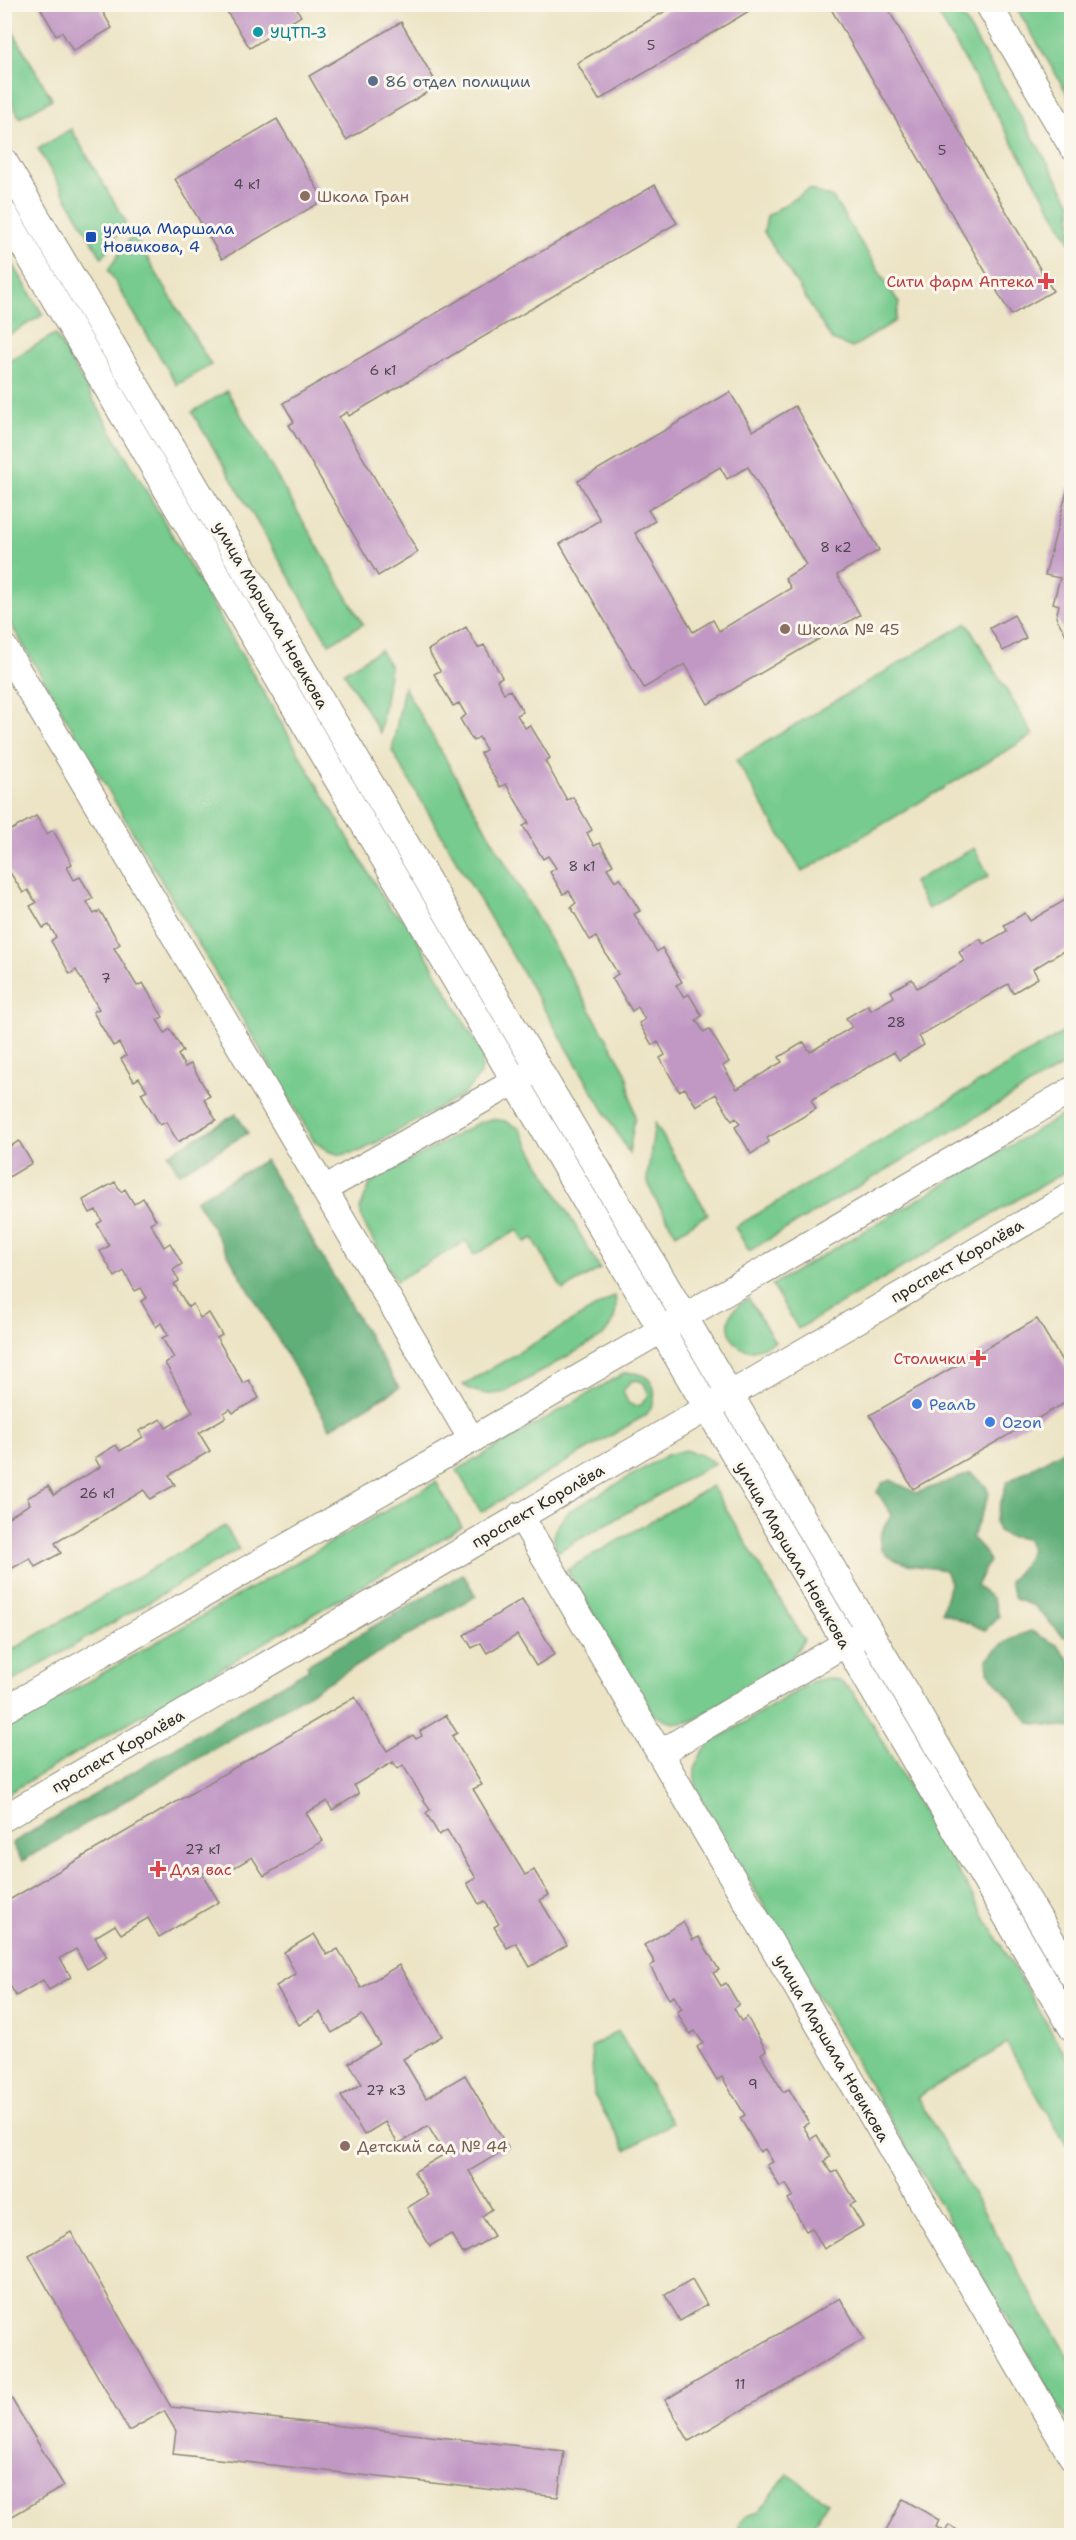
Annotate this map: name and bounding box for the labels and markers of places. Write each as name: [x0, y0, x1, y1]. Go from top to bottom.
place label: УЦТП-3: [270, 22, 327, 43]
marker: УЦТП-3: [251, 25, 265, 39]
place label: 86 отдел полиции: [385, 71, 531, 92]
marker: 86 отдел полиции: [366, 74, 380, 88]
place label: Школа Гран: [317, 186, 409, 207]
marker: Школа Гран: [298, 189, 312, 203]
place label: улица Маршала Новикова, 4: [103, 218, 234, 257]
marker: улица Маршала Новикова, 4: [84, 230, 98, 244]
place label: Сити фарм Аптека: [886, 271, 1034, 292]
marker: Сити фарм Аптека: [1039, 274, 1053, 288]
place label: Школа № 45: [797, 619, 900, 640]
marker: Школа № 45: [778, 622, 792, 636]
place label: Столички: [894, 1348, 966, 1369]
marker: Столички: [971, 1351, 985, 1365]
place label: РеалЪ: [929, 1394, 976, 1415]
marker: РеалЪ: [910, 1397, 924, 1411]
place label: Ozon: [1002, 1412, 1042, 1433]
marker: Ozon: [983, 1415, 997, 1429]
place label: Для вас: [170, 1859, 232, 1880]
marker: Для вас: [151, 1862, 165, 1876]
place label: Детский сад № 44: [357, 2136, 508, 2157]
marker: Детский сад № 44: [338, 2139, 352, 2153]

